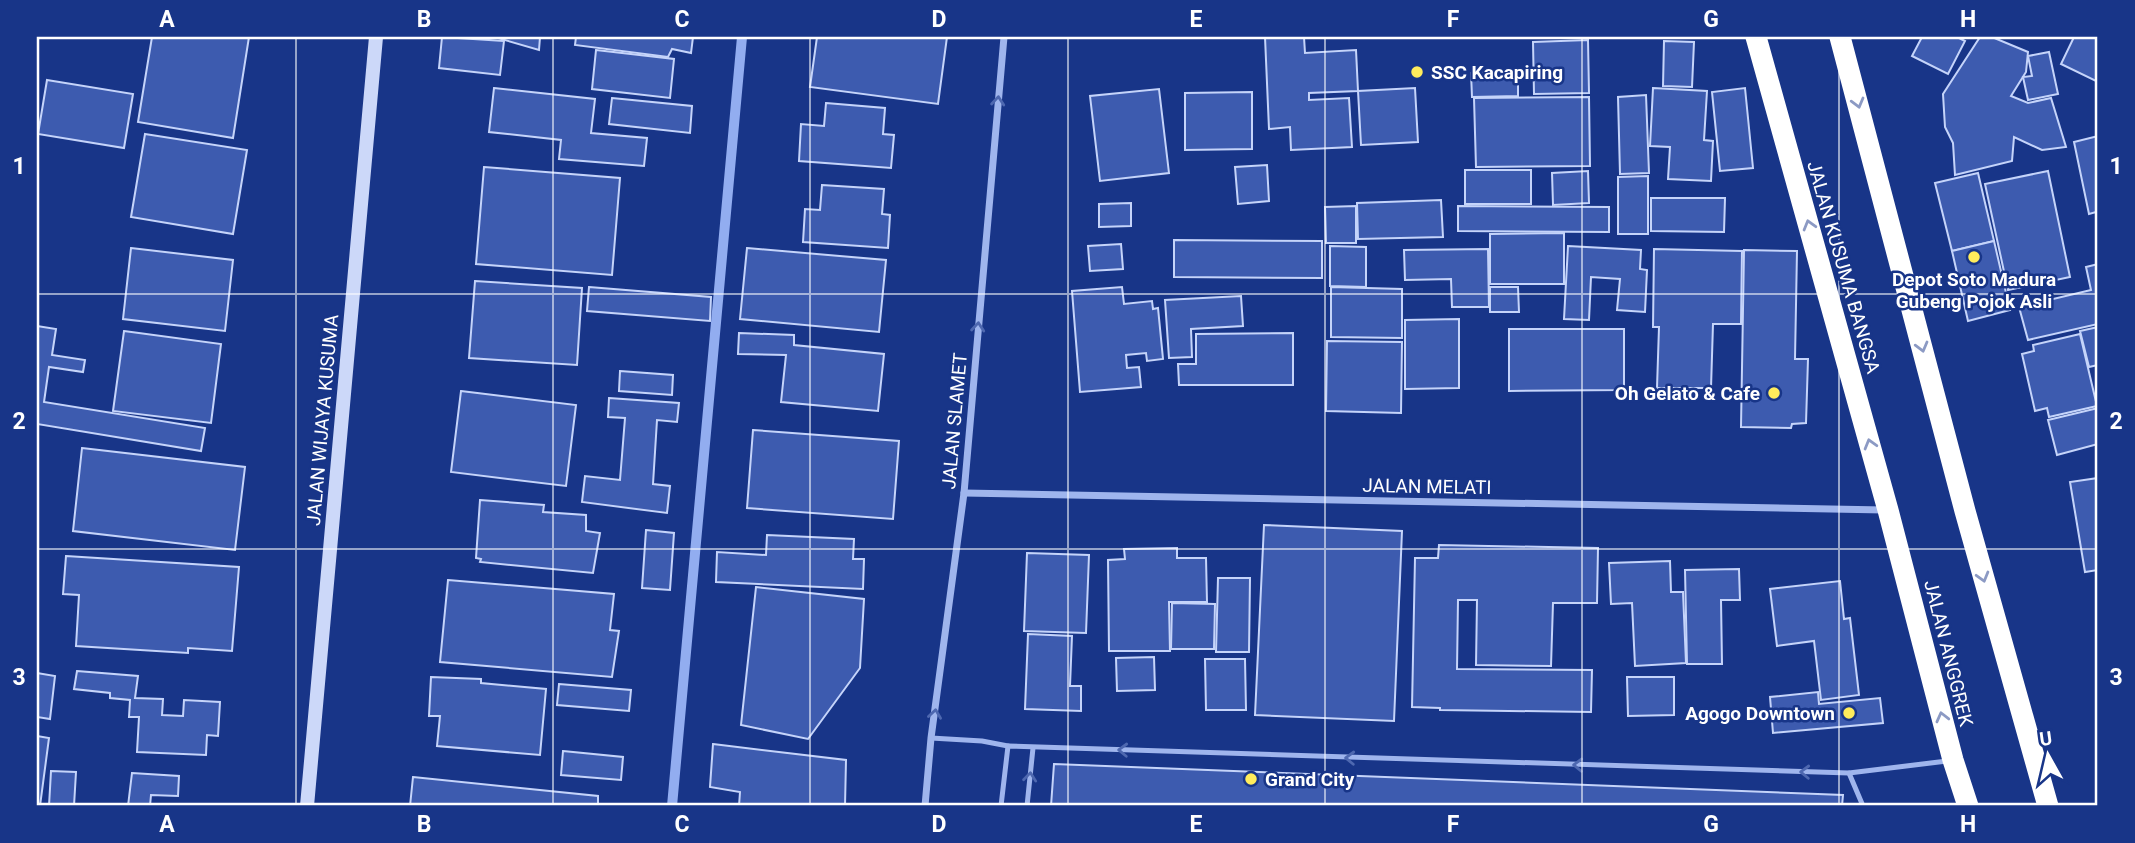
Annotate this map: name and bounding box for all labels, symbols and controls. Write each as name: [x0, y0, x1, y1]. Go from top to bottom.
text: A: [159, 6, 175, 33]
text: B: [417, 6, 431, 33]
text: C: [674, 6, 690, 33]
text: D: [932, 6, 946, 33]
text: E: [1190, 6, 1203, 33]
text: F: [1447, 6, 1460, 33]
text: G: [1703, 6, 1719, 33]
text: H: [1960, 6, 1976, 33]
place label: SSC Kacapiring: [1431, 61, 1563, 84]
marker: SSC Kacapiring: [1409, 64, 1425, 80]
one-way arrow: [991, 95, 1006, 107]
one-way arrow: [1850, 97, 1864, 109]
text: 1: [12, 153, 26, 180]
text: 1: [2109, 153, 2123, 180]
street label: JALAN KUSUMA BANGSA: [1802, 158, 1885, 377]
one-way arrow: [1803, 219, 1817, 231]
marker: Depot Soto Madura Gubeng Pojok Asli: [1966, 249, 1982, 265]
place label: Depot Soto Madura Gubeng Pojok Asli: [1892, 268, 2056, 313]
street label: JALAN WIJAYA KUSUMA: [302, 313, 343, 527]
one-way arrow: [970, 322, 985, 333]
one-way arrow: [1914, 340, 1928, 352]
street label: JALAN SLAMET: [937, 352, 972, 490]
place label: Oh Gelato & Cafe: [1615, 382, 1760, 405]
marker: Oh Gelato & Cafe: [1766, 385, 1782, 401]
text: 2: [12, 408, 26, 435]
text: 2: [2109, 408, 2123, 435]
one-way arrow: [1864, 438, 1878, 450]
street label: JALAN MELATI: [1362, 474, 1492, 499]
one-way arrow: [1975, 571, 1990, 583]
street label: JALAN ANGGREK: [1919, 578, 1978, 729]
text: 3: [12, 664, 26, 691]
text: 3: [2109, 664, 2123, 691]
place label: Agogo Downtown: [1685, 702, 1835, 725]
marker: Agogo Downtown: [1841, 705, 1857, 721]
one-way arrow: [927, 708, 942, 720]
one-way arrow: [1936, 711, 1950, 723]
north arrow: [2012, 720, 2082, 790]
text: U: [2038, 726, 2054, 751]
one-way arrow: [1117, 743, 1128, 758]
one-way arrow: [1345, 750, 1356, 765]
one-way arrow: [1572, 757, 1583, 772]
one-way arrow: [1799, 764, 1810, 780]
place label: Grand City: [1265, 768, 1355, 791]
one-way arrow: [1022, 771, 1037, 782]
marker: Grand City: [1243, 771, 1259, 787]
text: A: [159, 811, 175, 838]
text: B: [417, 811, 431, 838]
text: C: [674, 811, 690, 838]
text: D: [932, 811, 946, 838]
text: E: [1190, 811, 1203, 838]
text: F: [1447, 811, 1460, 838]
text: G: [1703, 811, 1719, 838]
text: H: [1960, 811, 1976, 838]

